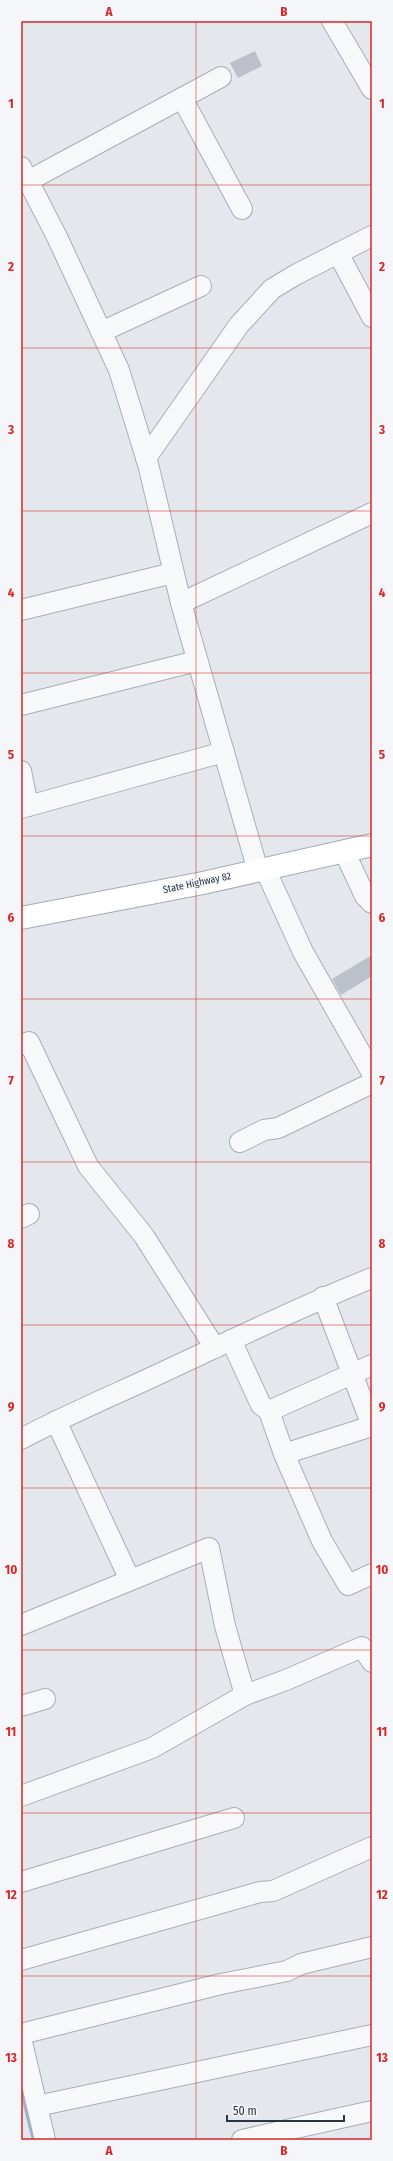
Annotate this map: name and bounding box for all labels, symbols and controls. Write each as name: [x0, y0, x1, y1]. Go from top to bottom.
text: A: [104, 4, 113, 19]
text: B: [280, 4, 288, 19]
text: 1: [8, 96, 14, 111]
text: 1: [379, 96, 385, 111]
text: 2: [7, 259, 14, 274]
text: 2: [378, 259, 385, 274]
text: 3: [7, 422, 14, 437]
text: 3: [378, 422, 385, 437]
text: 4: [8, 585, 15, 600]
text: 4: [379, 585, 386, 600]
text: 5: [8, 747, 14, 762]
text: 5: [379, 747, 385, 762]
street label: State Highway 82: [162, 870, 233, 896]
text: 6: [8, 910, 15, 925]
text: 6: [379, 910, 386, 925]
text: 7: [8, 1073, 14, 1088]
text: 7: [379, 1073, 385, 1088]
text: 8: [8, 1236, 15, 1251]
text: 8: [379, 1236, 386, 1251]
text: 9: [8, 1399, 15, 1414]
text: 9: [379, 1399, 386, 1414]
text: 10: [5, 1562, 17, 1577]
text: 10: [376, 1562, 388, 1577]
text: 11: [6, 1724, 16, 1739]
text: 11: [377, 1724, 387, 1739]
text: 12: [5, 1887, 17, 1902]
text: 12: [376, 1887, 388, 1902]
text: 13: [5, 2050, 17, 2065]
text: 13: [376, 2050, 388, 2065]
scale bar: [227, 2097, 344, 2123]
text: 50 m: [233, 2104, 257, 2118]
text: A: [104, 2143, 113, 2158]
text: B: [280, 2143, 288, 2158]

